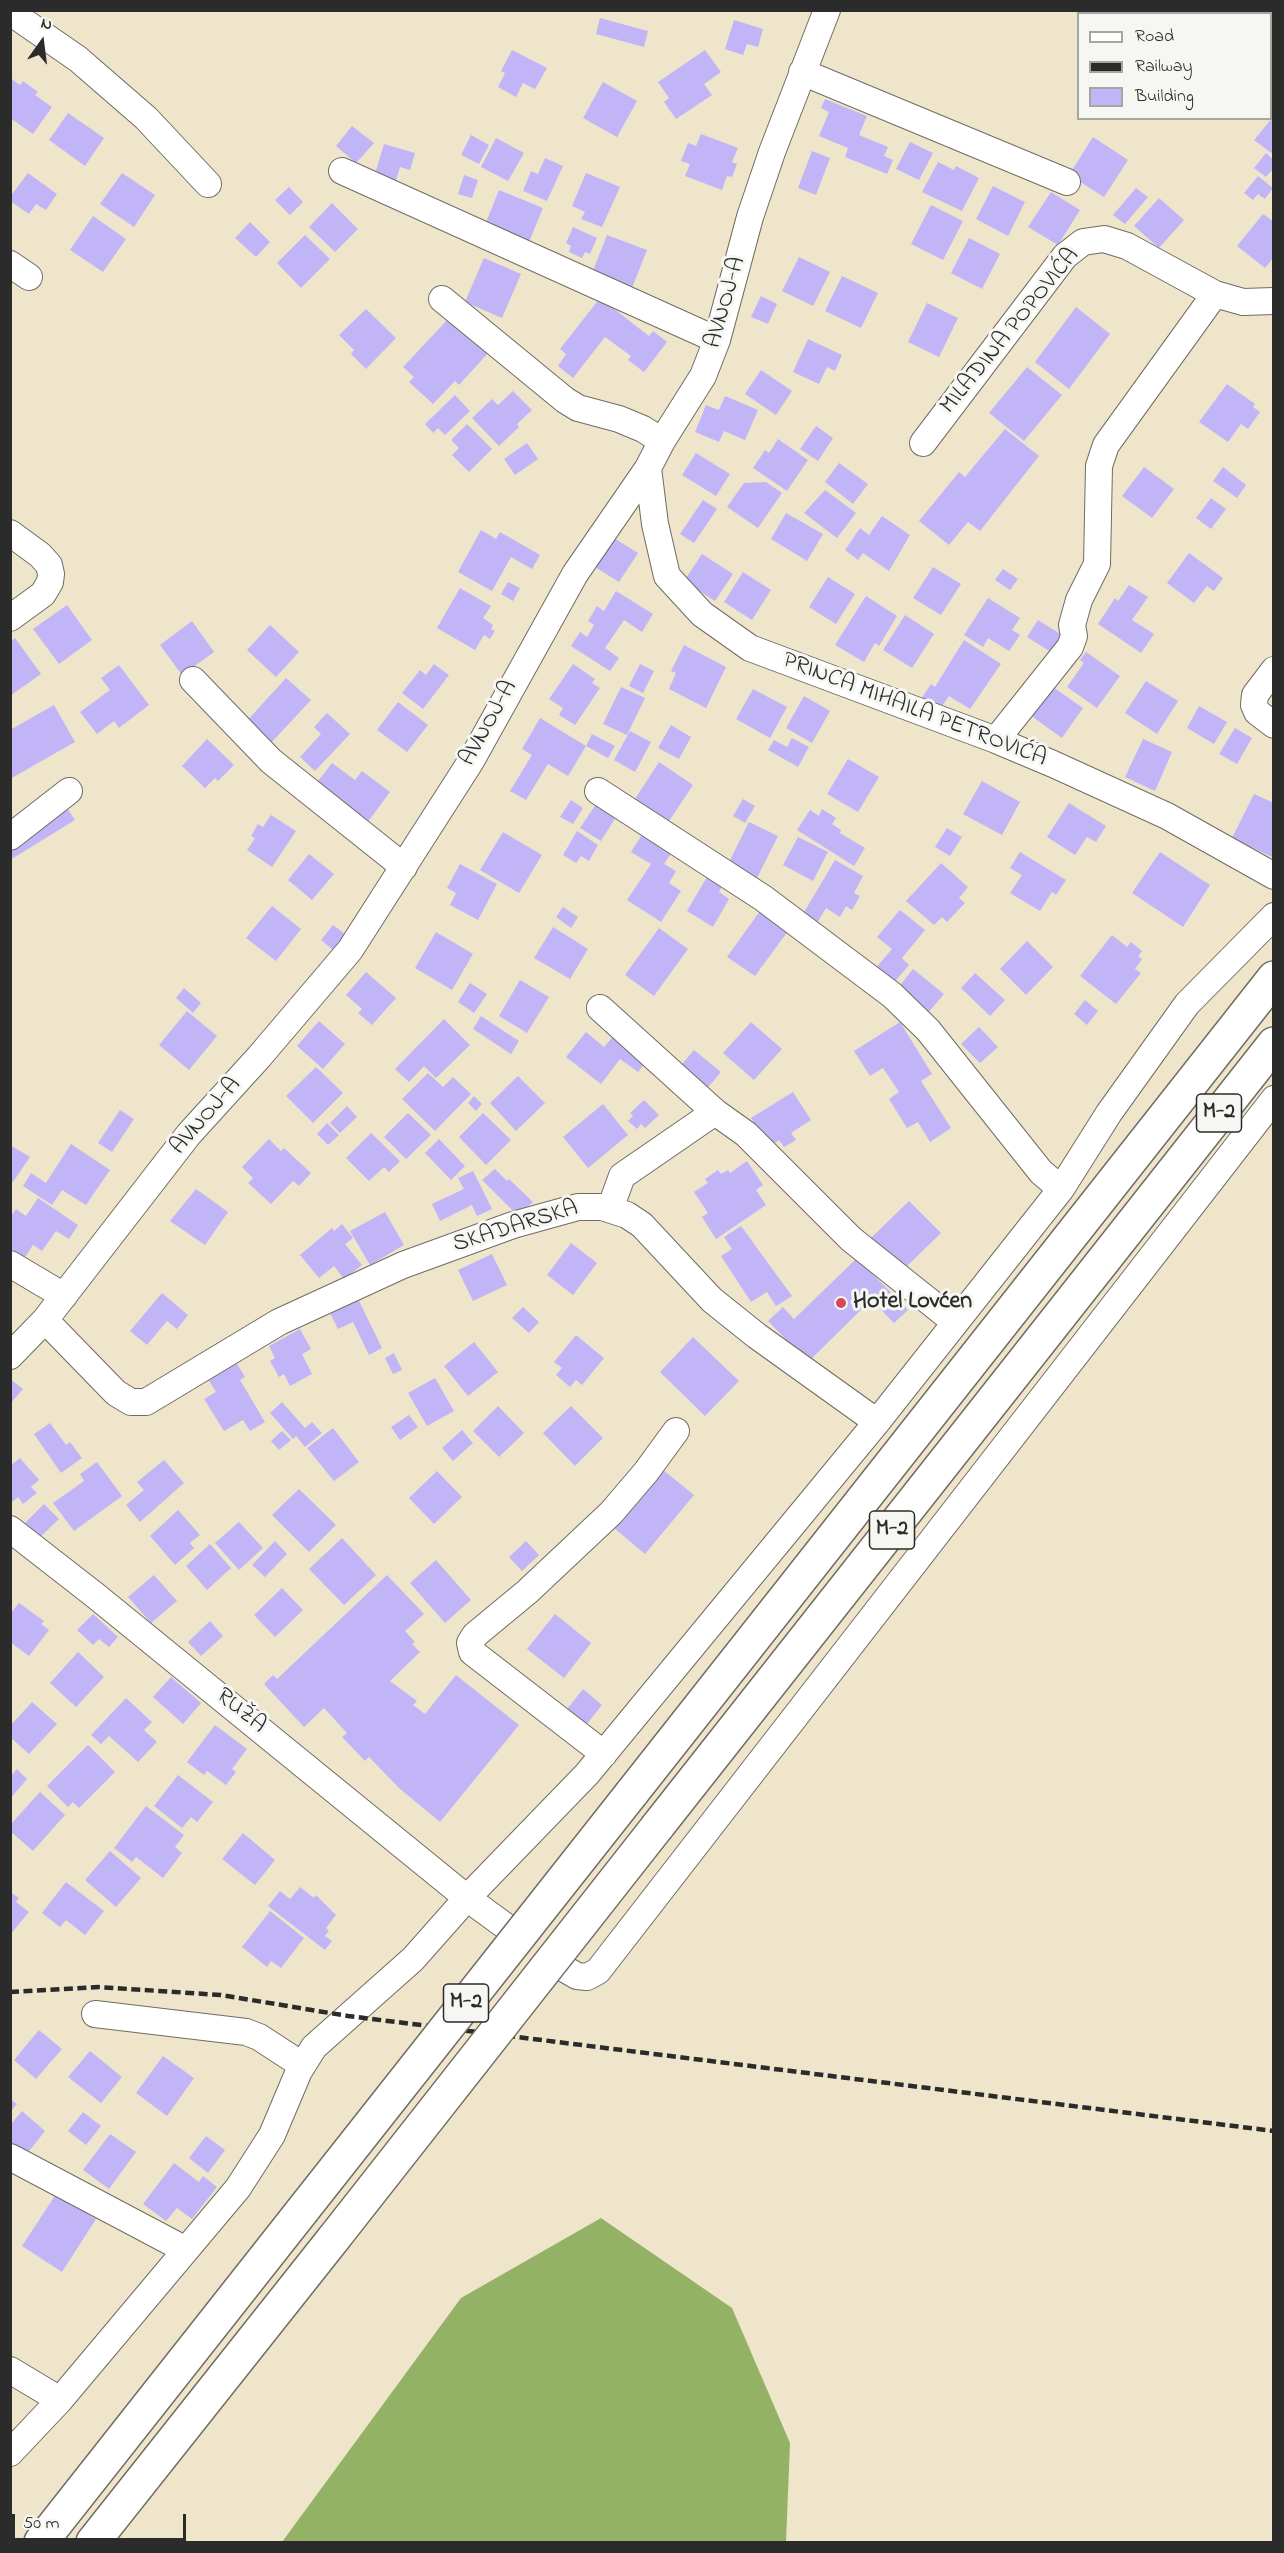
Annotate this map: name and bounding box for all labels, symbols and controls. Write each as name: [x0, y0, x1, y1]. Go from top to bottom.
north arrow: [12, 12, 72, 72]
text: N: [38, 12, 55, 37]
legend: [1077, 12, 1272, 120]
text: Road: [1135, 24, 1174, 50]
text: Railway: [1135, 54, 1192, 80]
text: Building: [1135, 84, 1194, 110]
street label: MILADINA POPOVIĆA: [935, 243, 1087, 421]
street label: AVNOJ-A: [700, 254, 754, 352]
street label: PRINCA MIHAILA PETROVIĆA: [778, 647, 1050, 775]
street label: AVNOJ-A: [455, 676, 525, 772]
street label: AVNOJ-A: [165, 1072, 249, 1162]
road number: M-2: [1196, 1094, 1242, 1132]
street label: SKADARSKA: [450, 1195, 582, 1261]
place label: Hotel Lovćen: [853, 1289, 972, 1317]
marker: Hotel Lovćen: [834, 1296, 848, 1310]
road number: M-2: [870, 1511, 914, 1549]
street label: RUŽA: [209, 1683, 271, 1741]
road number: M-2: [444, 1984, 488, 2022]
scale bar: [15, 2502, 189, 2540]
text: 50 m: [23, 2511, 60, 2537]

